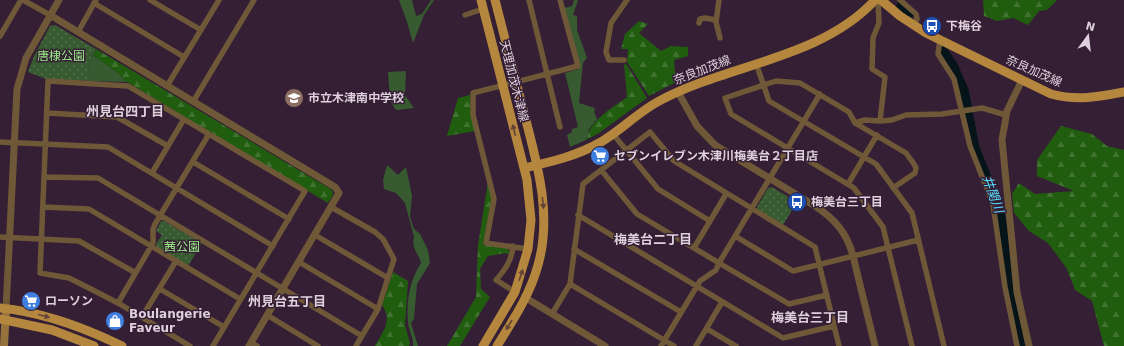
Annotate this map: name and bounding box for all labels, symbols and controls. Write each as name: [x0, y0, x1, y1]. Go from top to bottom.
bus stop icon: 下梅谷: [921, 15, 943, 37]
north arrow: [1068, 16, 1108, 56]
place label: 下梅谷: [946, 19, 982, 33]
text: N: [1084, 19, 1097, 34]
street label: 天理加茂木津線: [497, 39, 531, 123]
park label: 唐棣公園: [37, 49, 85, 63]
street label: 奈良加茂線: [1004, 52, 1064, 90]
street label: 奈良加茂線: [671, 53, 733, 87]
school or university icon: 市立木津南中学校: [283, 87, 305, 109]
place label: 市立木津南中学校: [308, 91, 404, 105]
district label: 州見台四丁目: [86, 104, 164, 119]
one-way arrow: [511, 124, 517, 136]
supermarket icon: セブンイレブン木津川梅美台２丁目店: [589, 145, 611, 167]
place label: セブンイレブン木津川梅美台２丁目店: [614, 149, 818, 163]
water label: 井関川: [979, 173, 1007, 217]
bus stop icon: 梅美台三丁目: [786, 191, 808, 213]
place label: 梅美台三丁目: [811, 195, 883, 209]
one-way arrow: [540, 197, 546, 209]
district label: 梅美台二丁目: [614, 232, 692, 247]
park label: 茜公園: [164, 240, 200, 254]
one-way arrow: [518, 268, 524, 280]
supermarket icon: ローソン: [20, 290, 42, 312]
place label: ローソン: [45, 294, 93, 308]
district label: 州見台五丁目: [248, 294, 326, 309]
place label: Boulangerie Faveur: [129, 307, 211, 335]
shop icon: Boulangerie Faveur: [104, 310, 126, 332]
district label: 梅美台三丁目: [771, 310, 849, 325]
one-way arrow: [38, 313, 50, 319]
one-way arrow: [506, 320, 513, 331]

